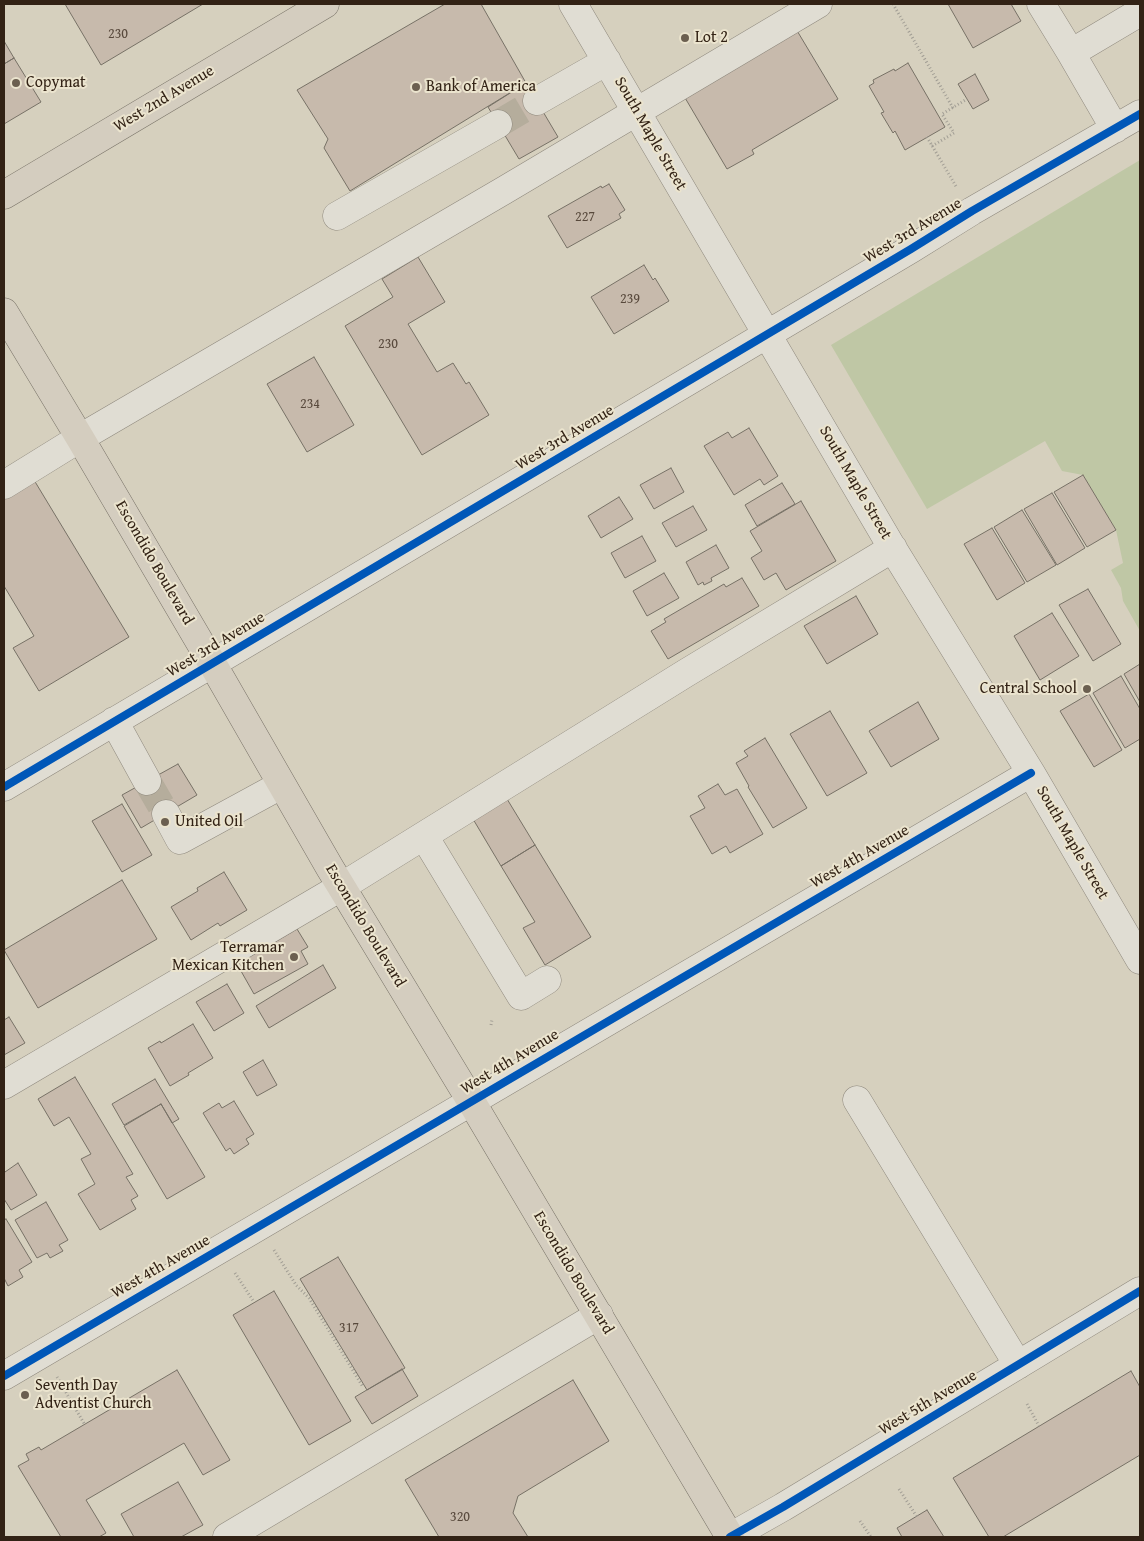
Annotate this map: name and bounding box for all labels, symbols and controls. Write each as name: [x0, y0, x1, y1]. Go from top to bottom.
house number: 230: [108, 26, 128, 42]
place label: Lot 2: [695, 28, 728, 48]
marker: Lot 2: [679, 32, 691, 44]
street label: West 2nd Avenue: [110, 61, 218, 137]
place label: Copymat: [26, 73, 86, 93]
street label: South Maple Street: [610, 74, 690, 194]
marker: Copymat: [10, 77, 22, 89]
place label: Bank of America: [426, 77, 536, 97]
marker: Bank of America: [410, 81, 422, 93]
street label: West 3rd Avenue: [860, 194, 966, 268]
house number: 227: [575, 209, 595, 225]
house number: 239: [620, 291, 640, 307]
house number: 230: [378, 336, 398, 352]
house number: 234: [300, 396, 320, 412]
street label: West 3rd Avenue: [512, 401, 618, 475]
street label: South Maple Street: [815, 423, 895, 543]
street label: Escondido Boulevard: [111, 498, 197, 628]
street label: West 3rd Avenue: [163, 608, 269, 682]
place label: Central School: [980, 679, 1077, 699]
marker: Central School: [1081, 683, 1093, 695]
street label: South Maple Street: [1032, 783, 1112, 903]
place label: United Oil: [175, 812, 243, 832]
marker: United Oil: [159, 816, 171, 828]
street label: West 4th Avenue: [807, 821, 913, 893]
street label: Escondido Boulevard: [321, 861, 409, 991]
place label: Terramar Mexican Kitchen: [172, 938, 284, 976]
marker: Terramar Mexican Kitchen: [288, 951, 300, 963]
street label: West 4th Avenue: [457, 1025, 563, 1099]
street label: Escondido Boulevard: [529, 1208, 617, 1338]
street label: West 4th Avenue: [108, 1231, 214, 1303]
house number: 317: [339, 1320, 359, 1336]
street label: West 5th Avenue: [875, 1366, 981, 1440]
place label: Seventh Day Adventist Church: [35, 1376, 152, 1414]
marker: Seventh Day Adventist Church: [19, 1389, 31, 1401]
house number: 320: [450, 1509, 470, 1525]

